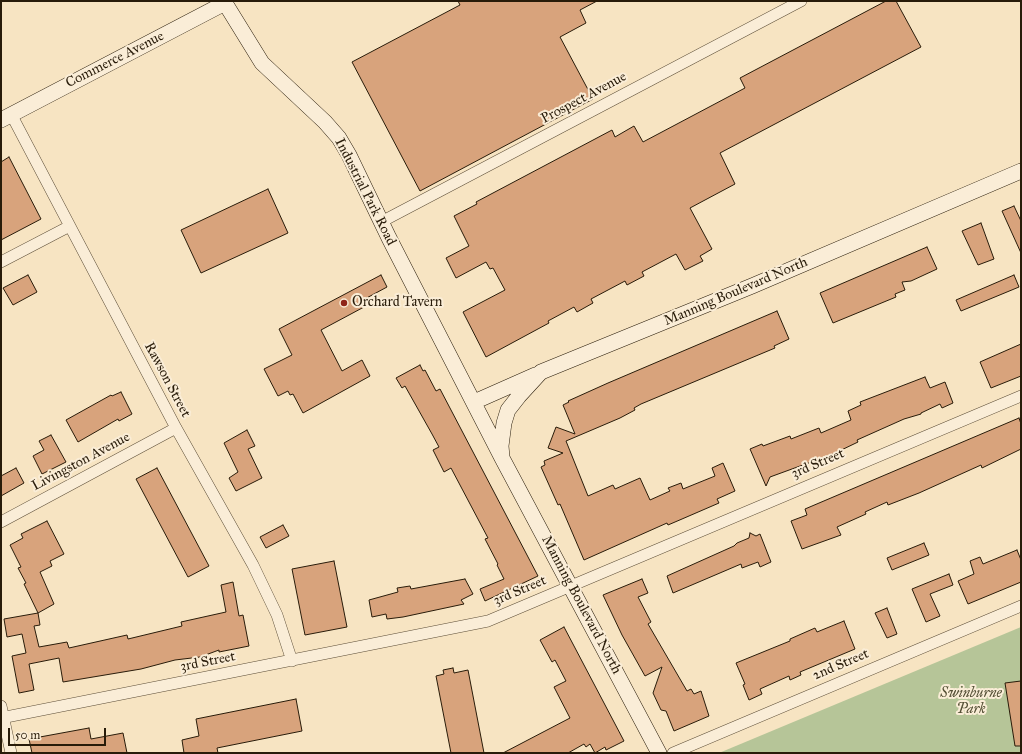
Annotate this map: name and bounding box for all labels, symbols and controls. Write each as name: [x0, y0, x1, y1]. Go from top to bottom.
street label: Commerce Avenue: [63, 28, 167, 92]
street label: Prospect Avenue: [539, 68, 629, 128]
street label: Industrial Park Road: [331, 136, 399, 248]
street label: Manning Boulevard North: [662, 254, 810, 330]
place label: Orchard Tavern: [352, 295, 442, 311]
marker: Orchard Tavern: [339, 298, 349, 308]
street label: Rawson Street: [140, 340, 194, 420]
street label: Livingston Avenue: [29, 429, 133, 495]
street label: 3rd Street: [789, 445, 847, 483]
street label: Manning Boulevard North: [537, 533, 625, 677]
street label: 3rd Street: [491, 572, 549, 610]
street label: 2nd Street: [810, 646, 872, 684]
street label: 3rd Street: [179, 648, 237, 676]
park label: Swinburne Park: [940, 686, 1002, 718]
scale bar: [10, 720, 108, 746]
text: 50 m: [15, 728, 40, 742]

